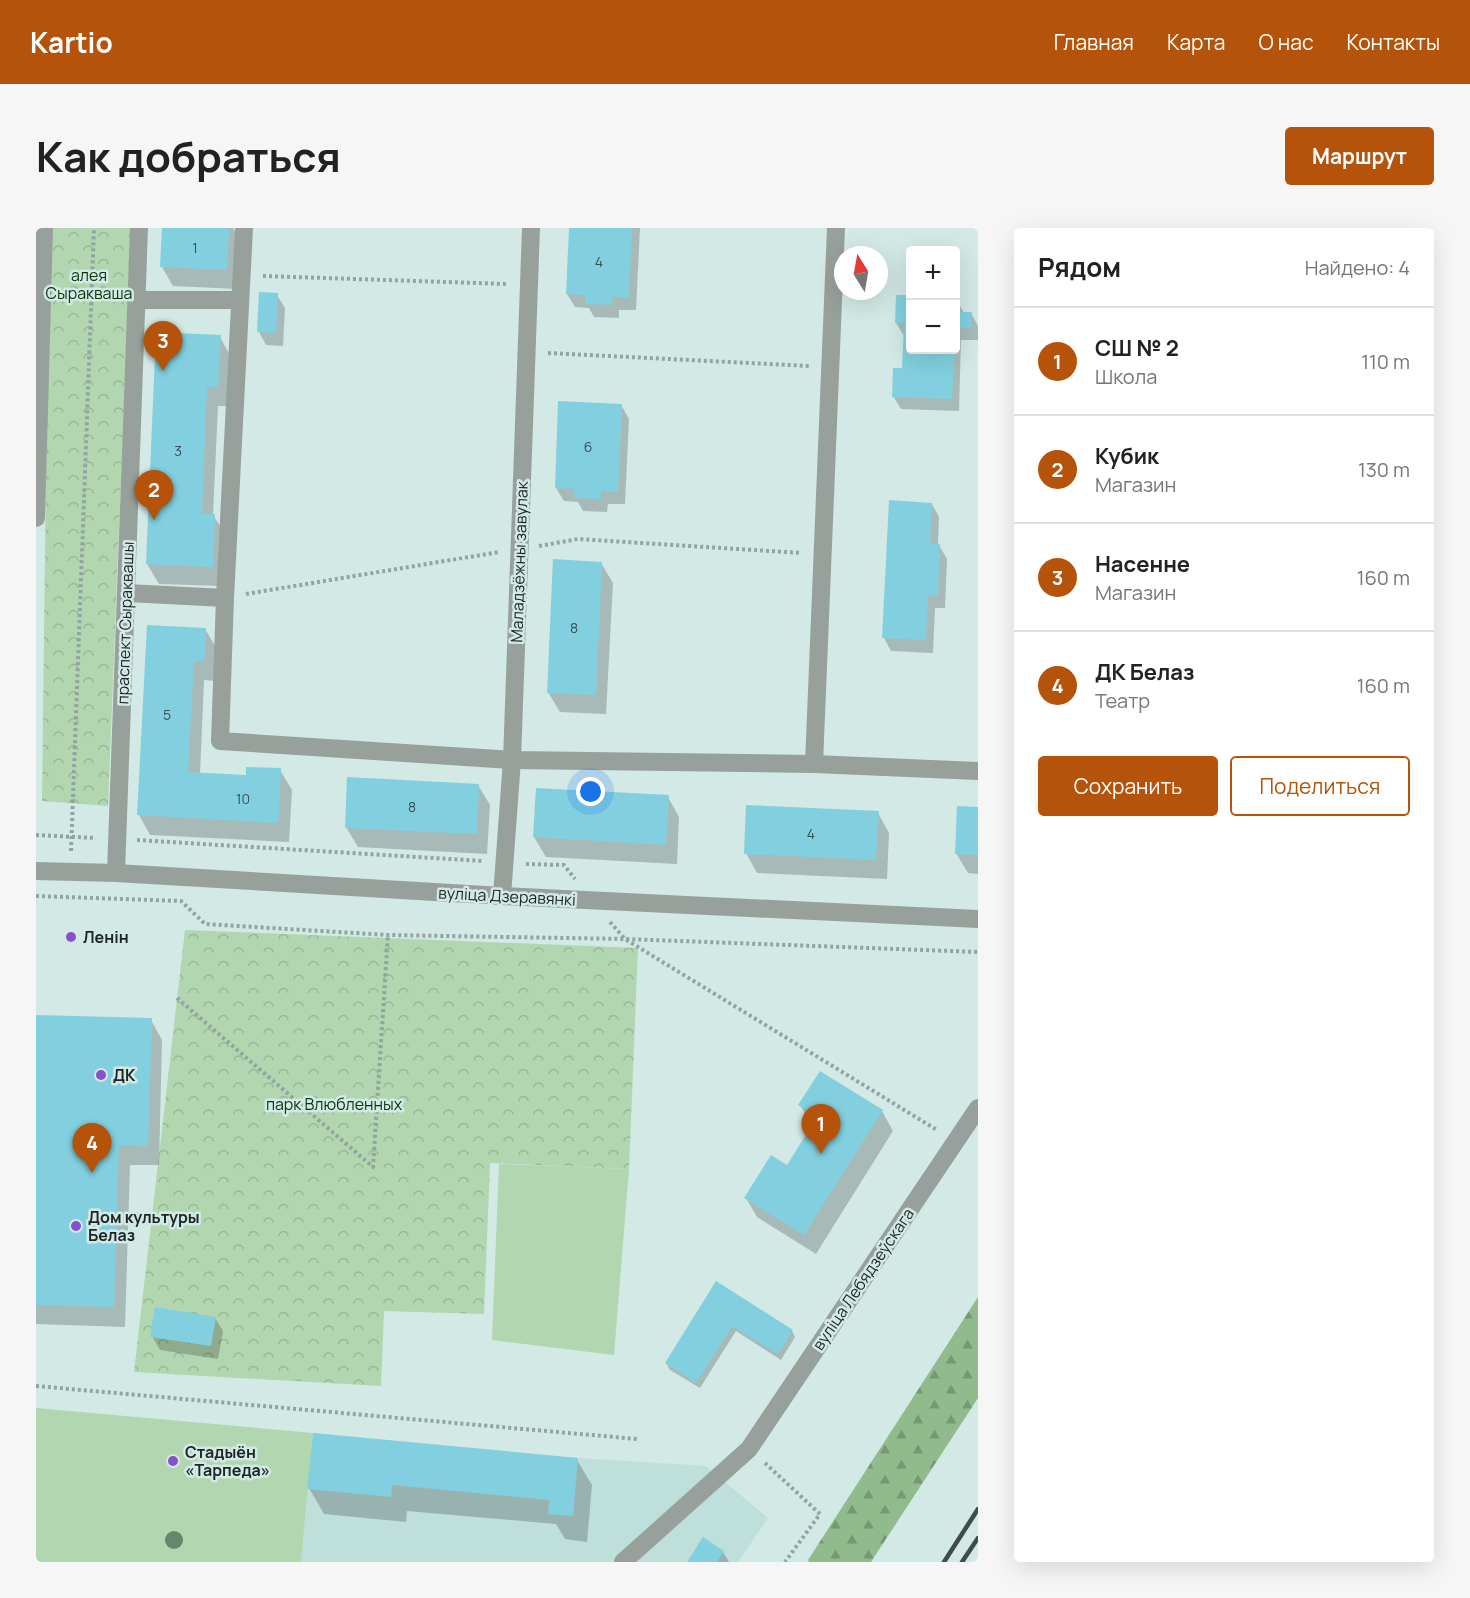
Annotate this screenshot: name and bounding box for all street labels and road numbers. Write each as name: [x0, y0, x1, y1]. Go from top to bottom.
street label: Маладзёжны завулак: [505, 480, 533, 643]
street label: праспект Сыраквашы: [111, 541, 139, 705]
street label: вуліца Дзеравянкі: [438, 881, 576, 911]
street label: вуліца Лебядзеўскага: [807, 1204, 919, 1354]

